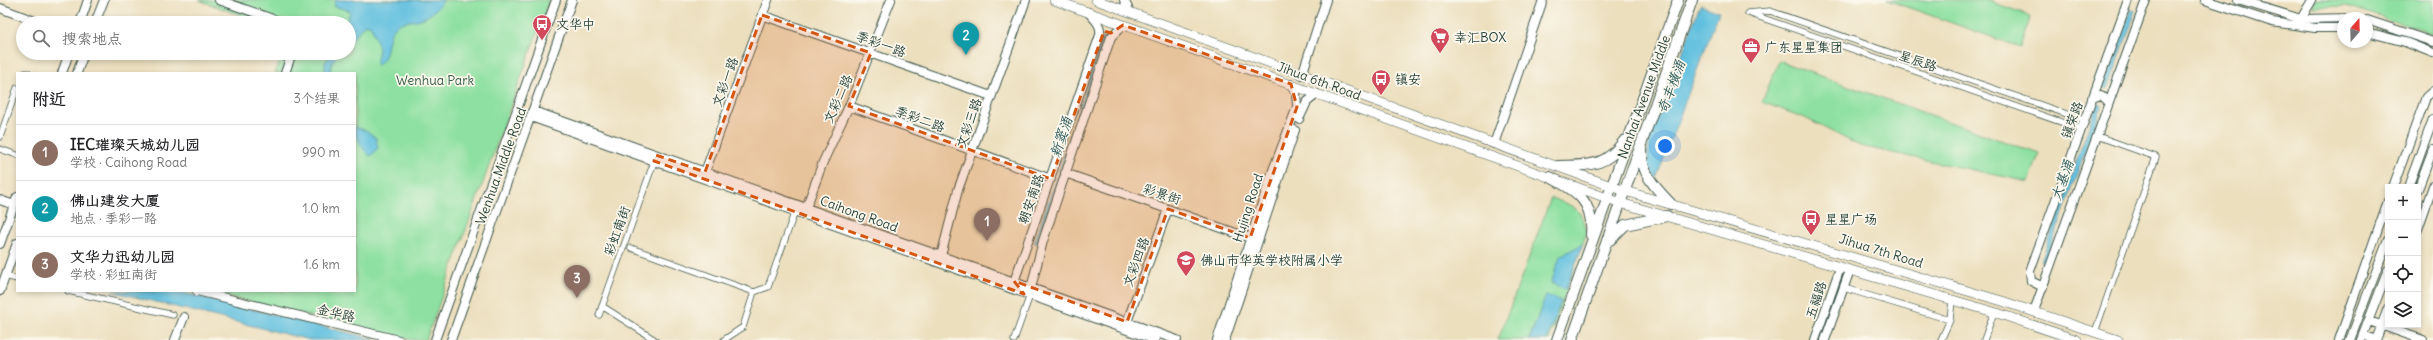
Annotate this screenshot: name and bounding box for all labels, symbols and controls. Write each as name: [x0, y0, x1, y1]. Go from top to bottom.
north arrow: [2337, 12, 2373, 48]
bus stop icon: 文华中: [531, 13, 553, 41]
search box: [16, 16, 356, 60]
place label: 文华中: [556, 16, 595, 33]
pin: 2: [953, 22, 979, 55]
supermarket icon: 幸汇BOX: [1429, 26, 1451, 54]
icon: search: [30, 27, 52, 49]
street label: 季彩一路: [854, 27, 908, 61]
text: 搜索地点: [62, 29, 122, 48]
place label: 幸汇BOX: [1454, 29, 1506, 46]
street label: Nanhai Avenue Middle: [1614, 33, 1674, 161]
office icon: 广东星星集团: [1740, 36, 1762, 64]
place label: 广东星星集团: [1765, 39, 1843, 56]
street label: 星辰路: [1897, 47, 1939, 75]
street label: 文彩一路: [708, 55, 742, 109]
water label: 奇丰横涌: [1653, 57, 1689, 116]
street label: Jihua 6th Road: [1275, 58, 1364, 104]
bus stop icon: 镇安: [1370, 68, 1392, 96]
place label: 镇安: [1395, 71, 1421, 88]
park label: Wenhua Park: [396, 72, 474, 89]
street label: 文彩二路: [820, 72, 856, 126]
text: 附近: [32, 88, 66, 110]
text: 3个结果: [294, 90, 340, 107]
street label: 文彩三路: [952, 96, 986, 150]
street label: 镇荣路: [2057, 99, 2087, 141]
street label: 季彩二路: [893, 102, 947, 136]
street label: Wenhua Middle Road: [472, 105, 530, 227]
water label: 新窦涌: [1046, 113, 1076, 160]
text: IEC璀璨天城幼儿园: [70, 135, 200, 154]
your location: [1655, 136, 1675, 156]
text: 1: [42, 144, 48, 161]
text: 990 m: [302, 144, 340, 161]
text: 学校 · Caihong Road: [70, 154, 187, 171]
water label: 大基涌: [2046, 156, 2078, 203]
street label: Hujing Road: [1229, 171, 1267, 244]
street label: 朝安南路: [1014, 172, 1048, 226]
street label: 彩景街: [1141, 180, 1183, 208]
map controls: [2385, 184, 2421, 328]
button: +: [2385, 184, 2421, 220]
text: 佛山建发大厦: [70, 191, 160, 210]
street label: Caihong Road: [818, 192, 901, 236]
text: 2: [41, 200, 49, 217]
text: 1.0 km: [302, 200, 340, 217]
street label: 彩虹南街: [600, 204, 634, 258]
pin: 1: [974, 208, 1000, 241]
bus stop icon: 星星广场: [1800, 208, 1822, 236]
text: 地点 · 季彩一路: [70, 210, 157, 227]
place label: 星星广场: [1825, 211, 1877, 228]
button: −: [2385, 220, 2421, 256]
street label: Jihua 7th Road: [1837, 230, 1925, 272]
street label: 文彩四路: [1119, 235, 1153, 289]
text: 文华力迅幼儿园: [70, 247, 175, 266]
school or university icon: 佛山市华英学校附属小学: [1175, 249, 1197, 277]
place label: 佛山市华英学校附属小学: [1200, 252, 1343, 269]
text: 3: [41, 256, 49, 273]
text: 1.6 km: [304, 256, 340, 273]
button: locate: [2385, 256, 2421, 292]
pin: 3: [564, 265, 590, 298]
text: 学校 · 彩虹南街: [70, 266, 157, 283]
street label: 五福路: [1802, 279, 1830, 321]
button: layers: [2385, 292, 2421, 328]
street label: 金华路: [315, 300, 357, 326]

